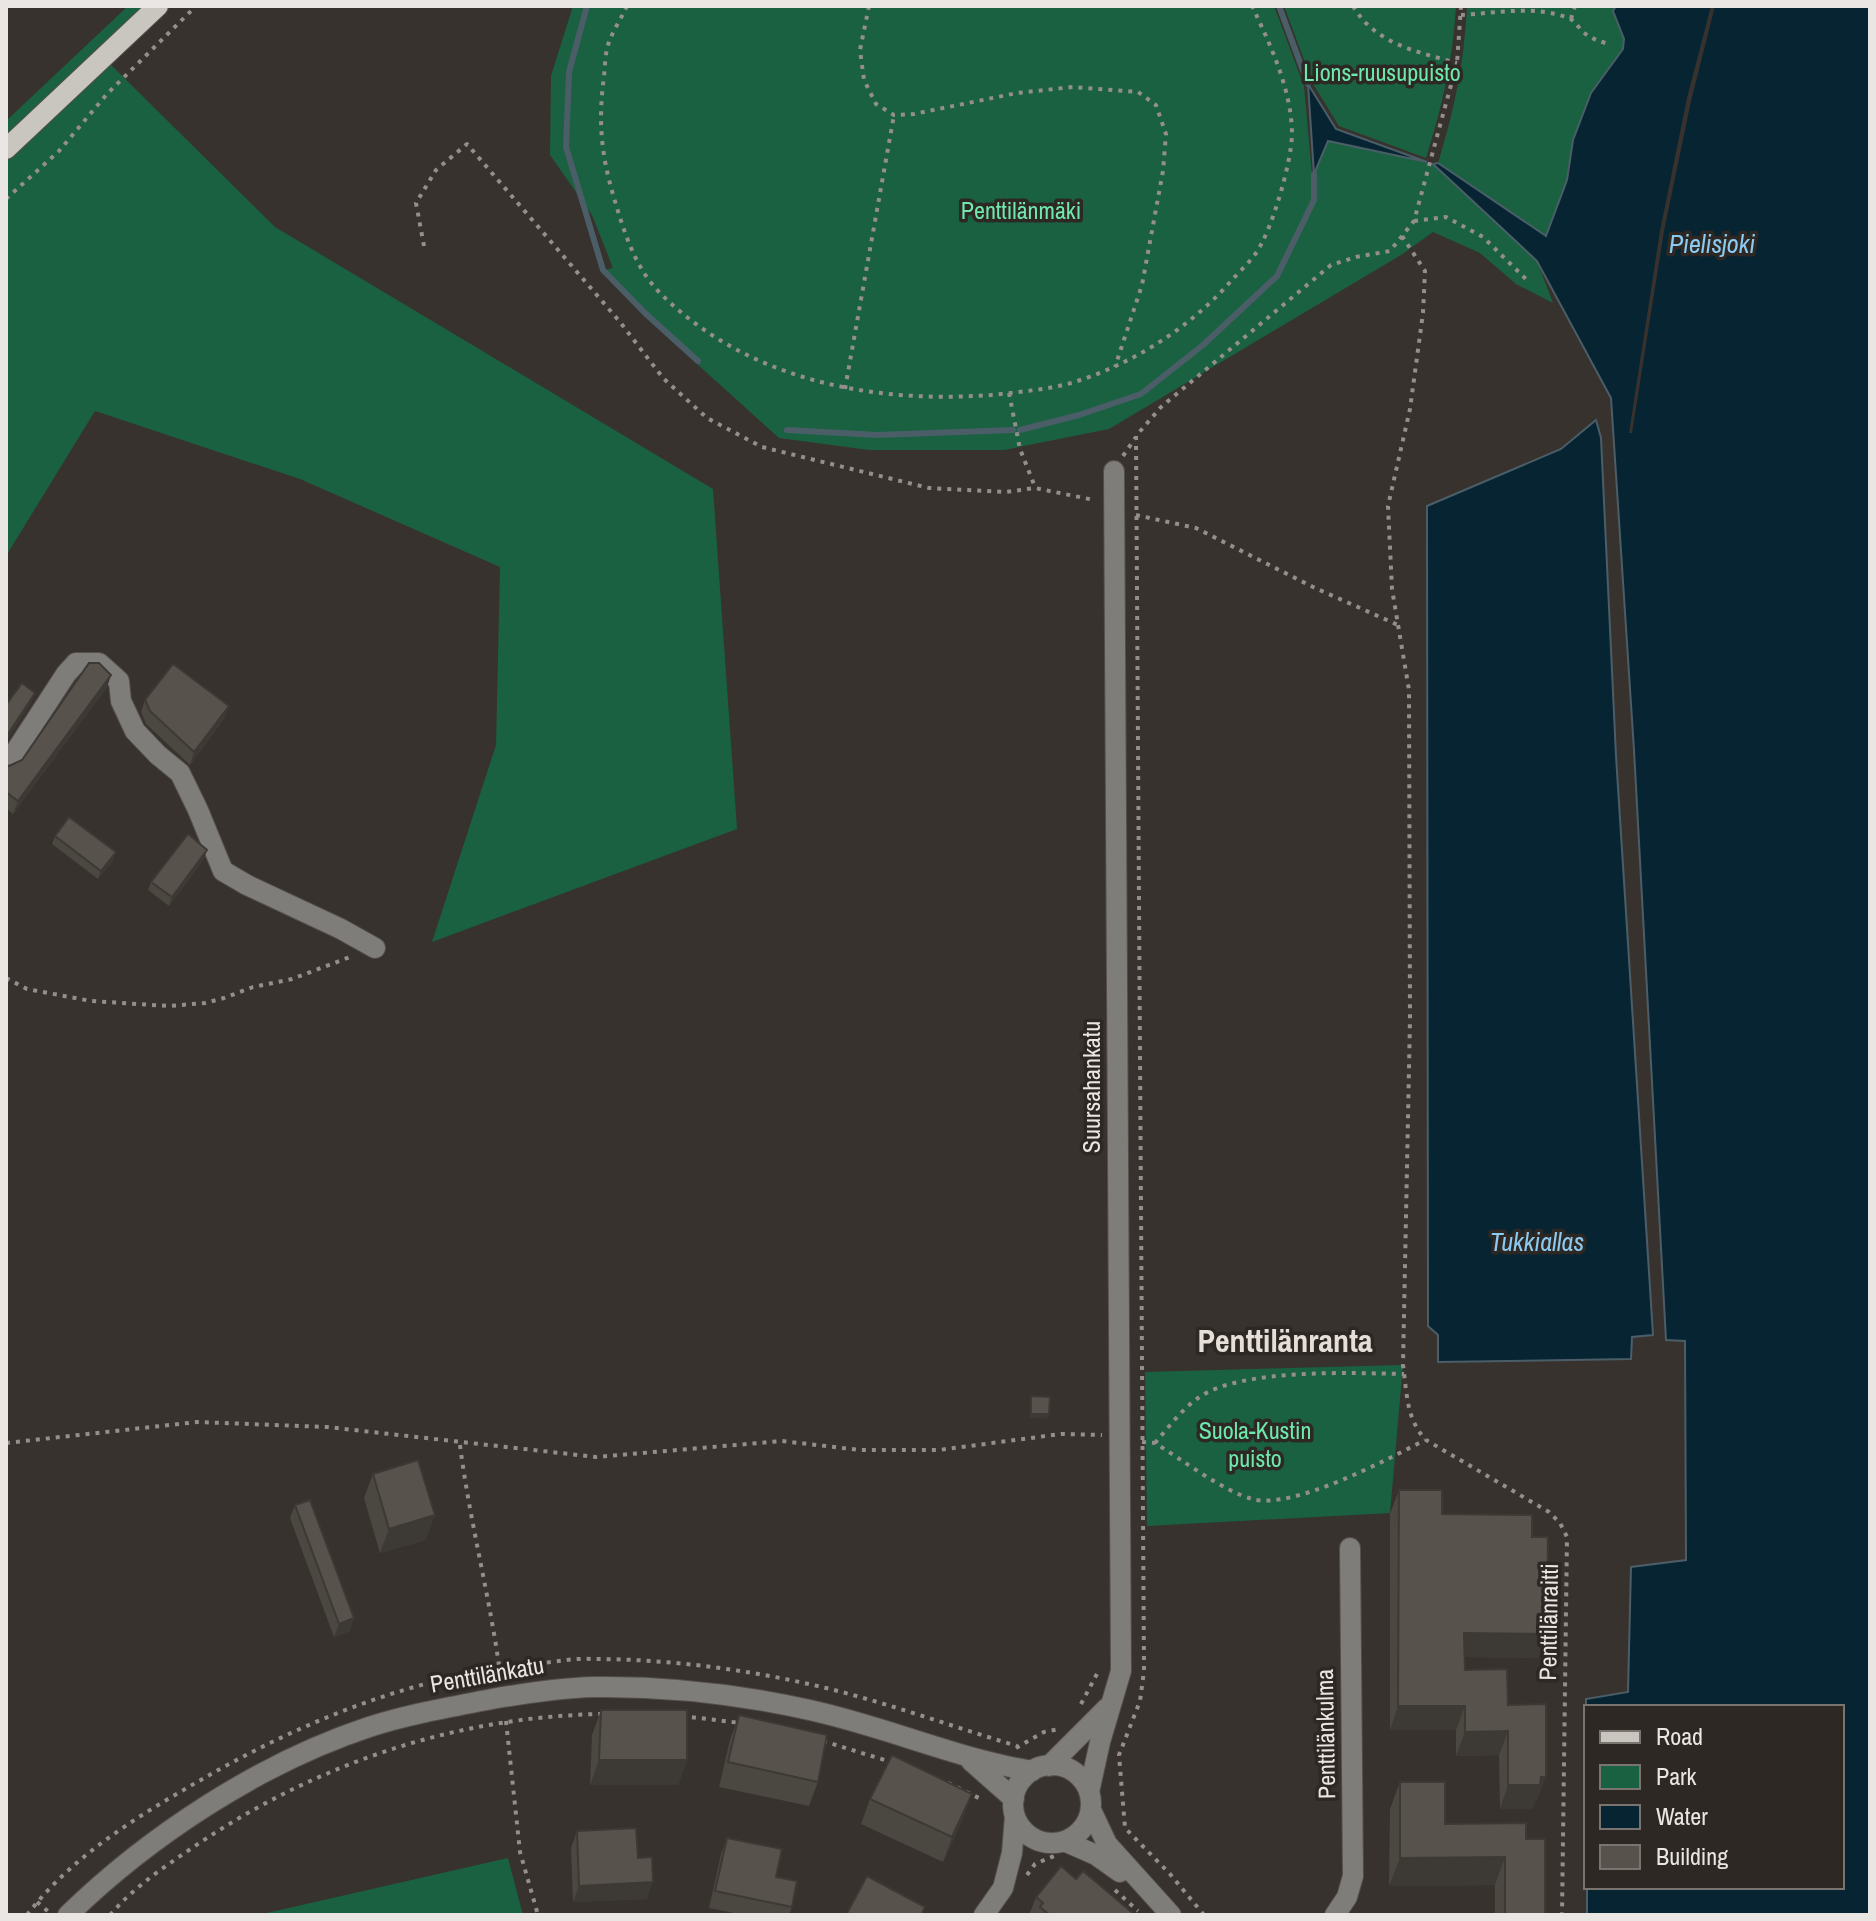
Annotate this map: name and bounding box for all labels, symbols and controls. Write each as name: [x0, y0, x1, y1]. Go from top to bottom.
park label: Lions-ruusupuisto: [1303, 56, 1461, 88]
park label: Penttilänmäki: [961, 194, 1081, 226]
water label: Pielisjoki: [1669, 226, 1755, 261]
street label: Suursahankatu: [1075, 1021, 1107, 1153]
water label: Tukkiallas: [1490, 1224, 1584, 1259]
district label: Penttilänranta: [1198, 1319, 1373, 1362]
park label: Suola-Kustin puisto: [1199, 1414, 1311, 1474]
street label: Penttilänraitti: [1531, 1563, 1565, 1681]
street label: Penttilänkatu: [427, 1648, 546, 1700]
street label: Penttilänkulma: [1308, 1669, 1342, 1799]
legend: [1584, 1705, 1844, 1889]
text: Road: [1656, 1720, 1703, 1752]
text: Park: [1656, 1760, 1697, 1792]
text: Water: [1656, 1800, 1708, 1832]
text: Building: [1656, 1840, 1728, 1872]

